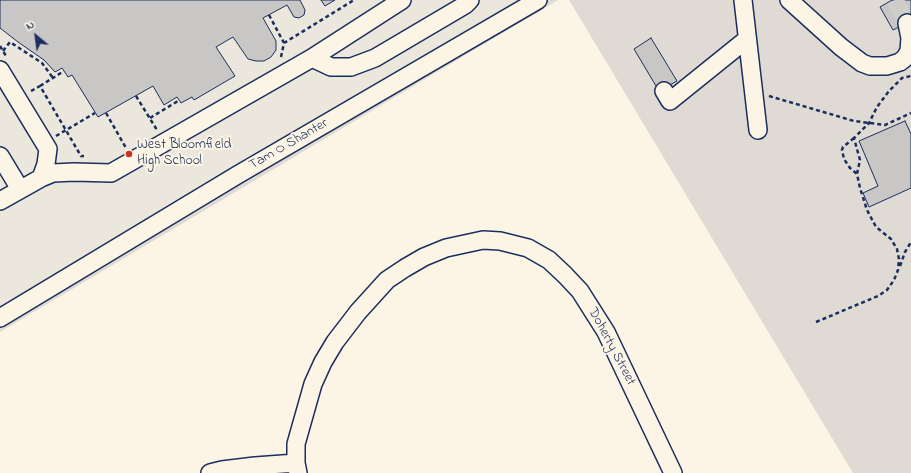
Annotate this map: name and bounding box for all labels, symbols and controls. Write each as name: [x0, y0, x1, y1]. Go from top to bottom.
north arrow: [16, 16, 56, 56]
text: N: [23, 17, 37, 34]
street label: Tam O Shanter: [247, 116, 331, 174]
place label: West Bloomfield High School: [137, 138, 231, 170]
marker: West Bloomfield High School: [124, 149, 134, 159]
street label: Doherty Street: [583, 305, 639, 389]

